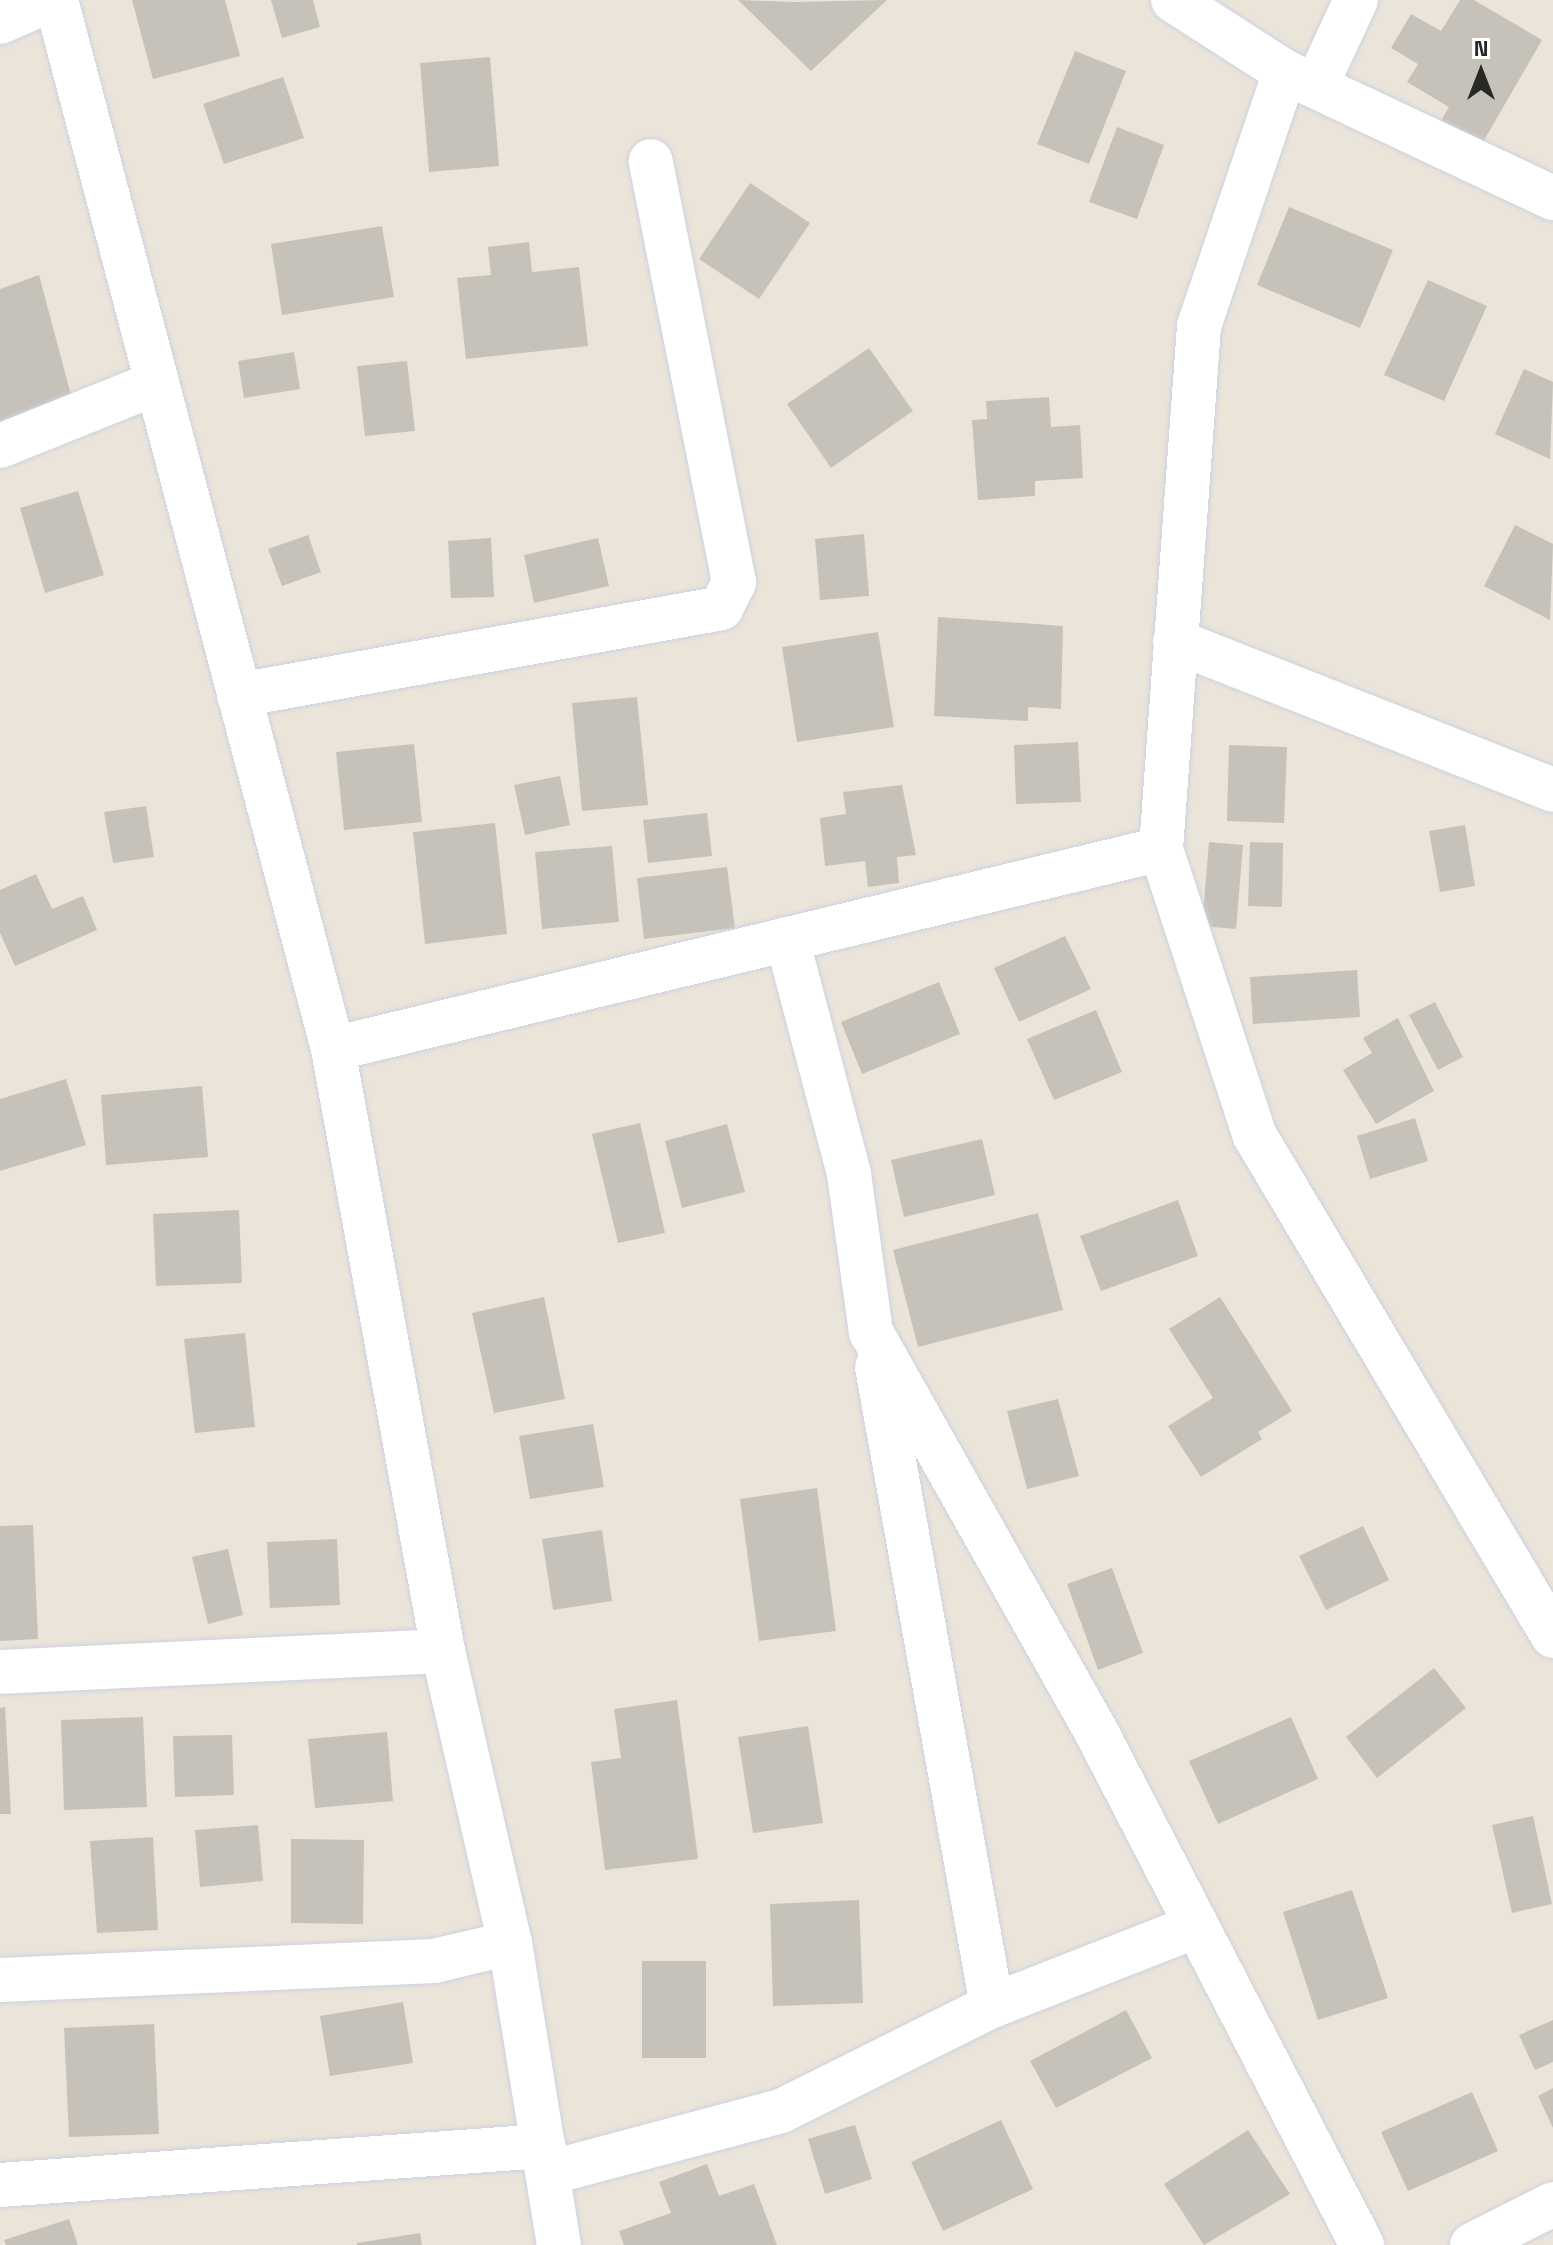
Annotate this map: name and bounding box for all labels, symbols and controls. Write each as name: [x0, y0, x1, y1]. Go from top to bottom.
north arrow: [1441, 32, 1521, 112]
text: N: [1474, 34, 1488, 62]

